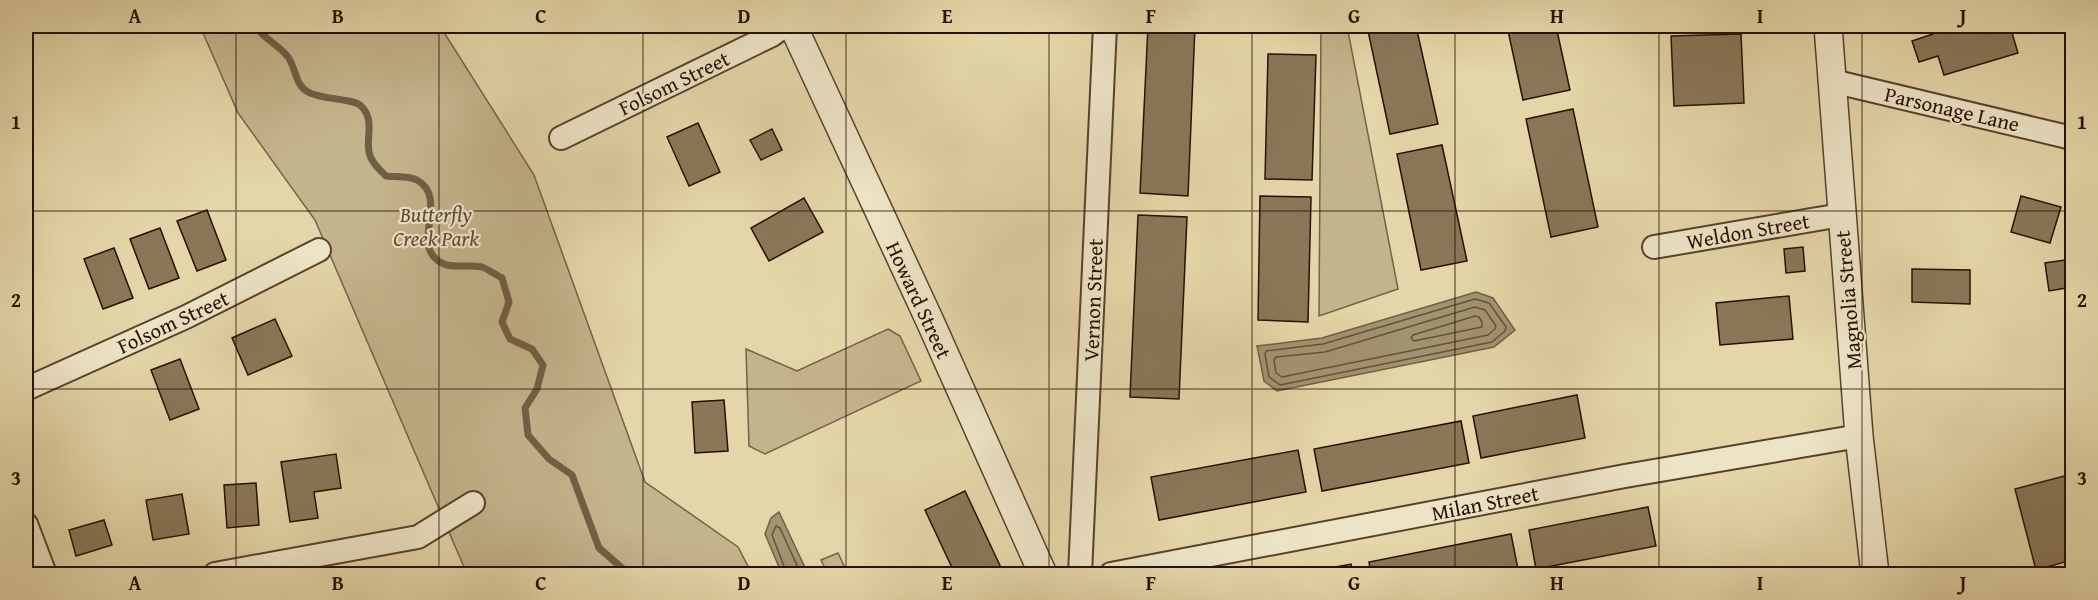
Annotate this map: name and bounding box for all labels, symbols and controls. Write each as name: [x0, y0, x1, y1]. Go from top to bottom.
text: A: [129, 1, 142, 30]
text: B: [332, 1, 344, 30]
text: C: [535, 1, 547, 30]
text: D: [737, 1, 751, 30]
text: E: [942, 1, 953, 30]
text: F: [1146, 1, 1156, 30]
text: G: [1348, 1, 1360, 30]
text: H: [1550, 1, 1564, 30]
text: I: [1757, 1, 1763, 30]
text: J: [1957, 1, 1967, 30]
street label: Folsom Street: [613, 43, 735, 123]
street label: Parsonage Lane: [1882, 78, 2023, 140]
text: 1: [11, 107, 21, 136]
text: 1: [2077, 107, 2087, 136]
park label: Butterfly Creek Park: [393, 199, 479, 254]
street label: Weldon Street: [1684, 205, 1812, 257]
street label: Magnolia Street: [1826, 229, 1870, 371]
street label: Howard Street: [878, 236, 960, 364]
street label: Vernon Street: [1075, 237, 1111, 362]
street label: Folsom Street: [112, 282, 234, 361]
text: 2: [11, 285, 21, 314]
text: 2: [2077, 285, 2087, 314]
text: 3: [11, 463, 21, 492]
text: 3: [2077, 463, 2087, 492]
street label: Milan Street: [1429, 477, 1542, 529]
text: A: [129, 568, 142, 597]
text: B: [332, 568, 344, 597]
text: C: [535, 568, 547, 597]
text: D: [737, 568, 751, 597]
text: E: [942, 568, 953, 597]
text: F: [1146, 568, 1156, 597]
text: G: [1348, 568, 1360, 597]
text: H: [1550, 568, 1564, 597]
text: I: [1757, 568, 1763, 597]
text: J: [1957, 568, 1967, 597]

